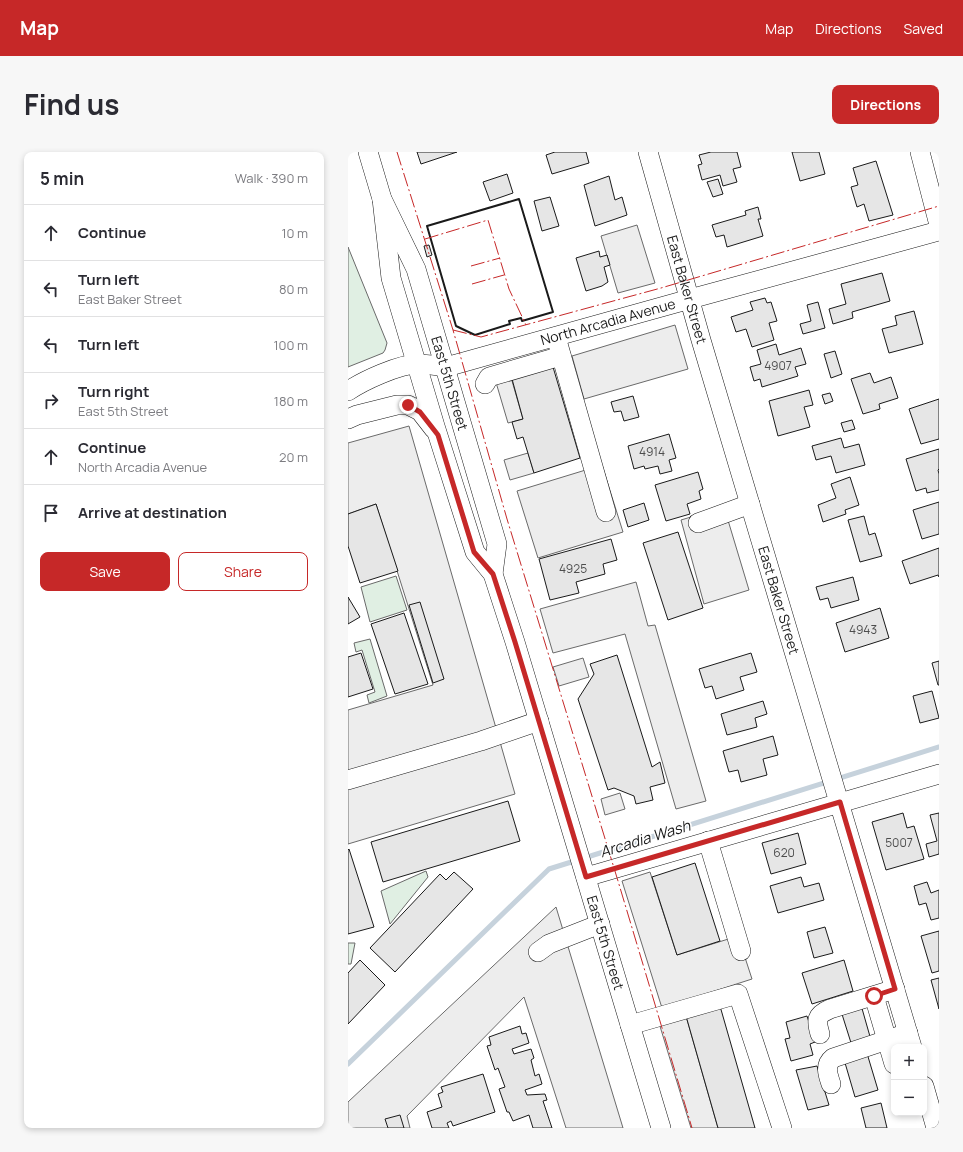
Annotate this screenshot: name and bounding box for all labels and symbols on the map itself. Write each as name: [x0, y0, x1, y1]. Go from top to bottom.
street label: East Baker Street: [663, 233, 712, 346]
street label: North Arcadia Avenue: [538, 294, 677, 349]
street label: East 5th Street: [427, 334, 473, 433]
house number: 4907: [764, 357, 792, 374]
route end: [399, 396, 417, 414]
house number: 4914: [639, 443, 665, 460]
street label: East Baker Street: [754, 544, 804, 657]
house number: 4925: [559, 560, 587, 577]
house number: 4943: [849, 621, 877, 638]
water label: Arcadia Wash: [597, 814, 694, 862]
house number: 5007: [885, 834, 913, 851]
house number: 620: [773, 844, 795, 861]
street label: East 5th Street: [583, 893, 629, 992]
route start: [865, 987, 883, 1005]

